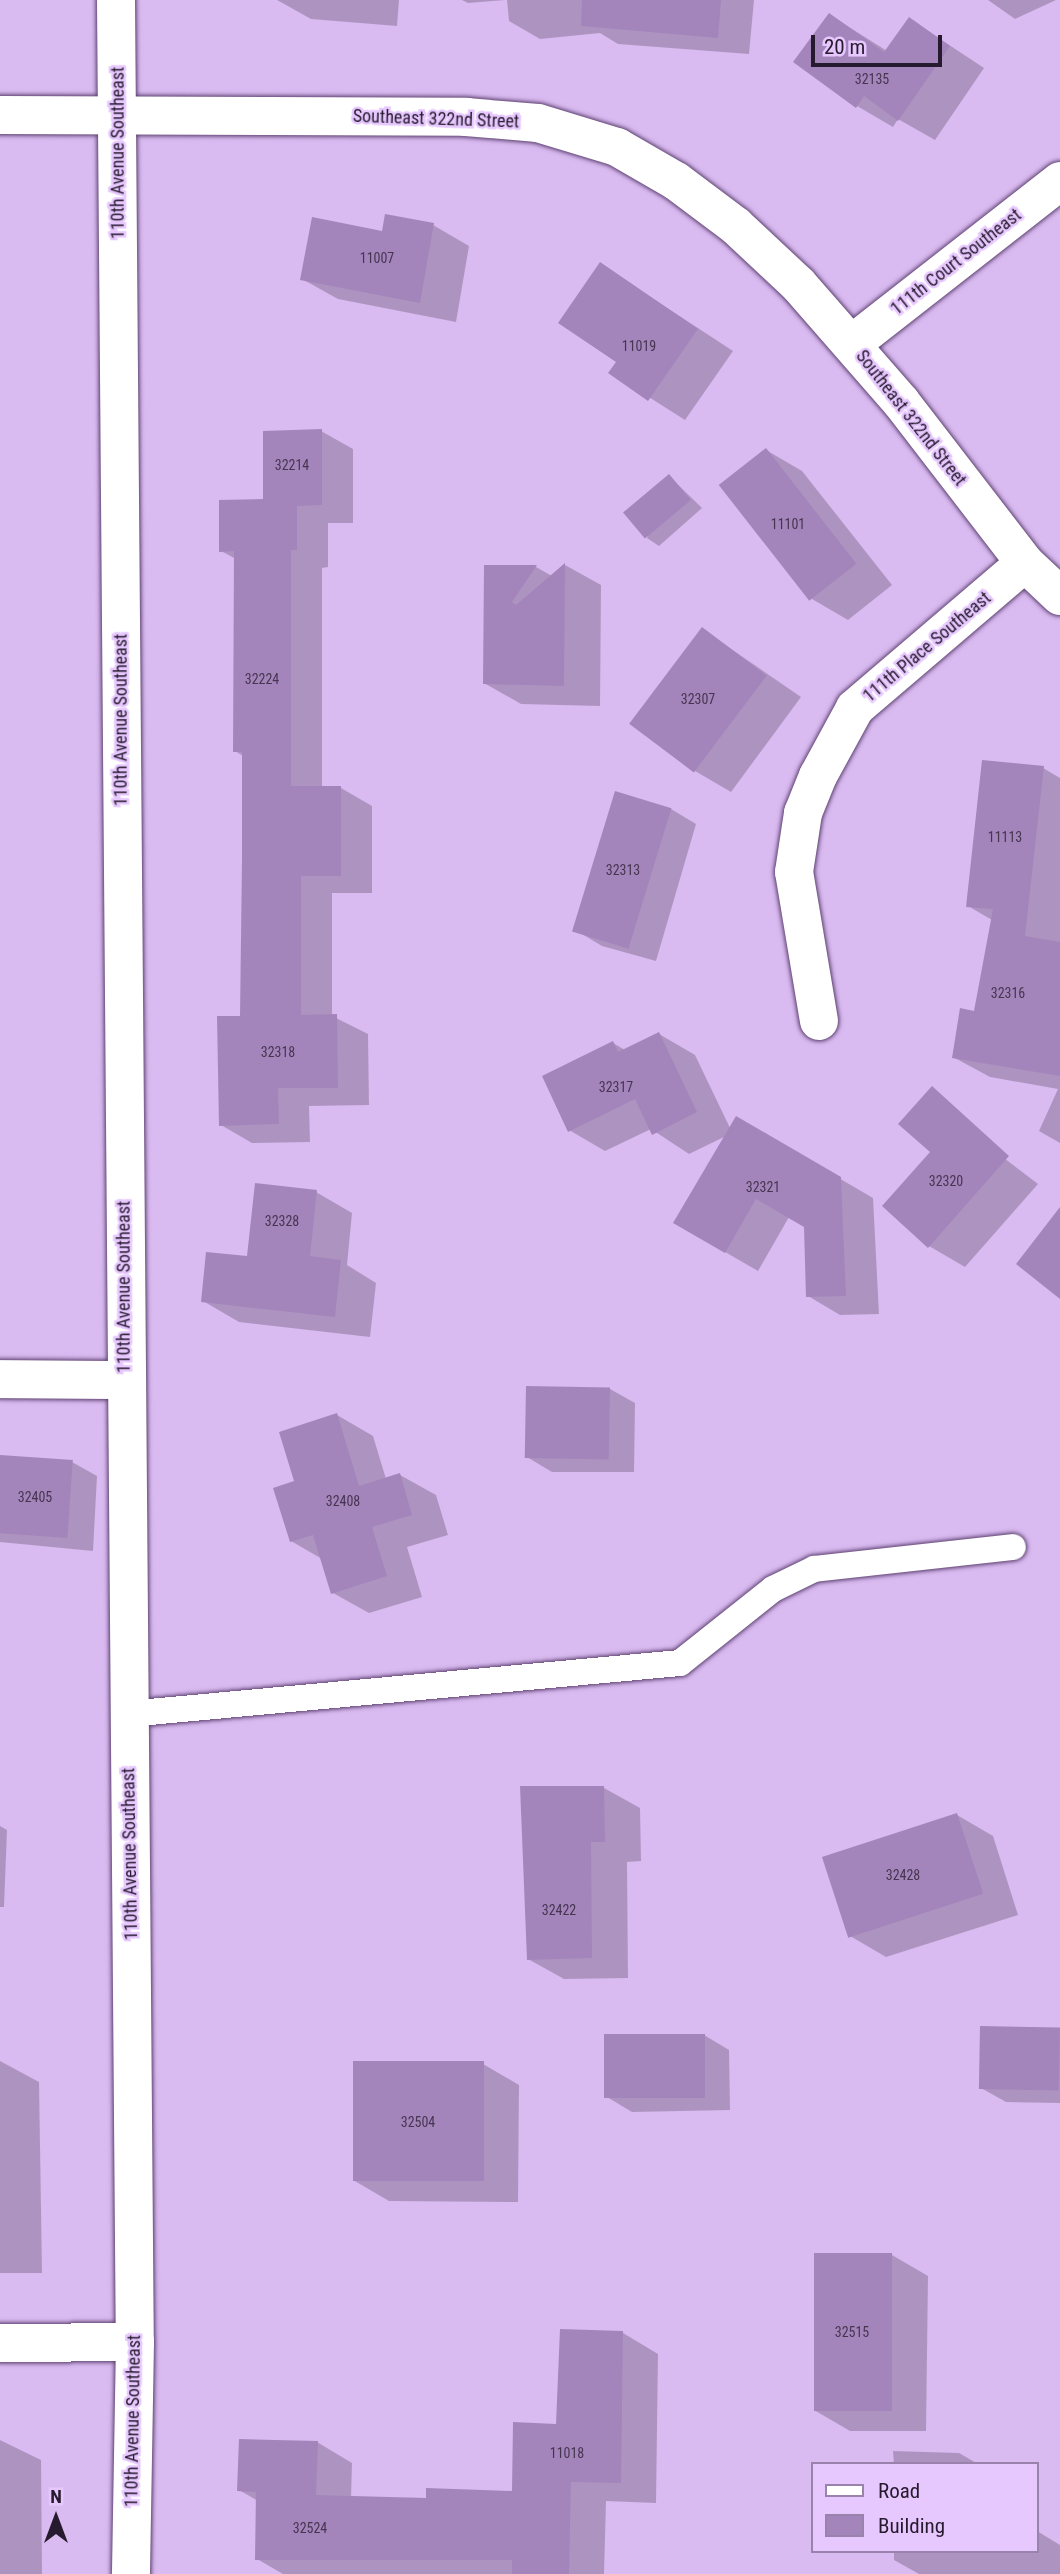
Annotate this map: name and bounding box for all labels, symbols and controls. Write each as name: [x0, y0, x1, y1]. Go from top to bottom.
scale bar: [815, 21, 946, 65]
text: 20 m: [824, 35, 865, 59]
street label: 110th Avenue Southeast: [107, 67, 129, 239]
house number: 32135: [855, 71, 889, 87]
street label: Southeast 322nd Street: [352, 105, 520, 133]
street label: 111th Court Southeast: [886, 204, 1026, 320]
house number: 11007: [360, 250, 394, 266]
house number: 11019: [622, 338, 656, 354]
street label: Southeast 322nd Street: [851, 346, 971, 490]
house number: 32214: [275, 457, 309, 473]
house number: 11101: [771, 516, 805, 532]
street label: 111th Place Southeast: [859, 587, 995, 707]
street label: 110th Avenue Southeast: [110, 634, 132, 806]
house number: 32224: [245, 671, 279, 687]
house number: 32307: [681, 691, 715, 707]
house number: 11113: [988, 829, 1022, 845]
house number: 32313: [606, 862, 640, 878]
house number: 32316: [991, 985, 1025, 1001]
house number: 32318: [261, 1044, 295, 1060]
house number: 32317: [599, 1079, 633, 1095]
house number: 32320: [929, 1173, 963, 1189]
house number: 32321: [746, 1179, 780, 1195]
street label: 110th Avenue Southeast: [113, 1201, 135, 1373]
house number: 32328: [265, 1213, 299, 1229]
house number: 32405: [18, 1489, 52, 1505]
house number: 32408: [326, 1493, 360, 1509]
street label: 110th Avenue Southeast: [118, 1768, 142, 1940]
house number: 32428: [886, 1867, 920, 1883]
house number: 32422: [542, 1902, 576, 1918]
house number: 32504: [401, 2114, 435, 2130]
house number: 32515: [835, 2324, 869, 2340]
street label: 110th Avenue Southeast: [121, 2335, 145, 2507]
house number: 11018: [550, 2445, 584, 2461]
legend: [811, 2462, 1039, 2553]
text: Road: [878, 2479, 920, 2503]
north arrow: [21, 2483, 91, 2553]
text: N: [50, 2485, 62, 2508]
text: Building: [878, 2514, 945, 2538]
house number: 32524: [293, 2520, 327, 2536]

